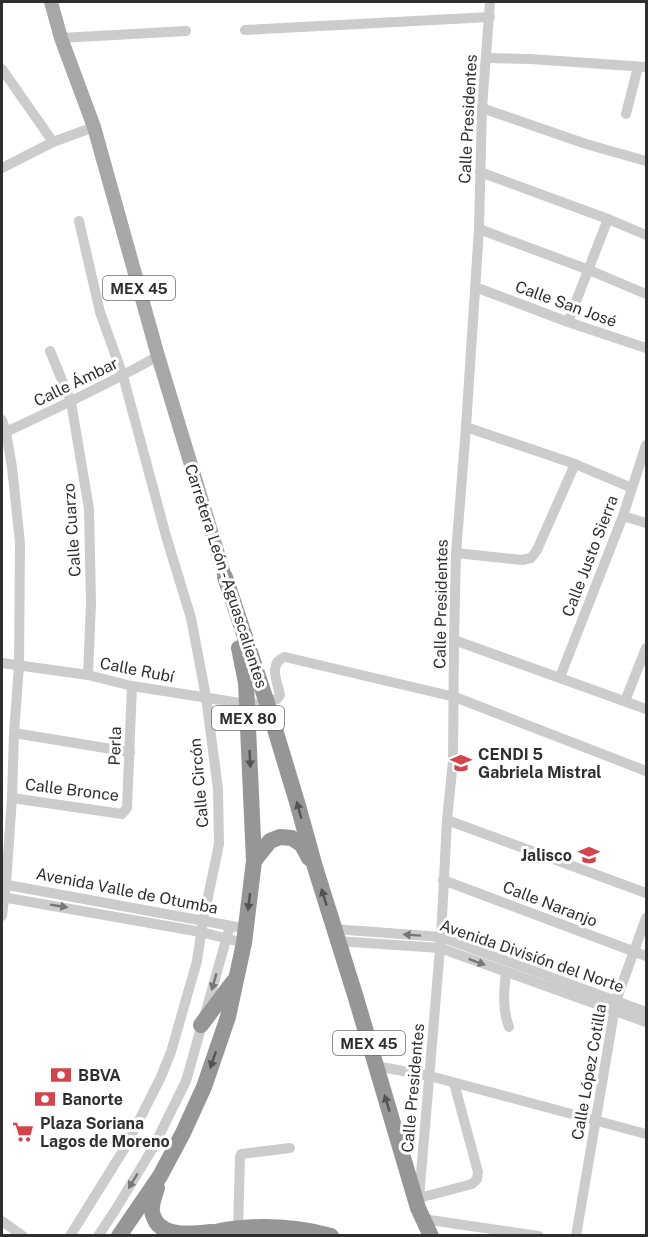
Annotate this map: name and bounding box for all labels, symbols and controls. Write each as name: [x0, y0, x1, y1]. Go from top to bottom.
street label: Calle Presidentes: [455, 54, 481, 184]
road number: MEX 45: [103, 276, 175, 300]
street label: Calle San José: [513, 277, 619, 331]
street label: Calle Ámbar: [30, 353, 121, 411]
street label: Carretera León - Aguascalientes: [181, 462, 271, 690]
street label: Calle Cuarzo: [59, 483, 85, 577]
street label: Calle Justo Sierra: [558, 493, 622, 619]
street label: Calle Presidentes: [430, 539, 452, 669]
street label: Calle Rubí: [98, 654, 177, 687]
road number: MEX 80: [212, 706, 284, 730]
street label: Perla: [105, 726, 125, 766]
street label: Calle Circón: [186, 737, 212, 829]
place label: CENDI 5 Gabriela Mistral: [478, 745, 602, 782]
one-way arrow: [245, 749, 254, 768]
school or university icon: CENDI 5 Gabriela Mistral: [449, 751, 473, 775]
street label: Calle Bronce: [24, 775, 120, 805]
one-way arrow: [294, 801, 303, 819]
school or university icon: Jalisco: [577, 843, 601, 867]
place label: Jalisco: [521, 846, 572, 865]
street label: Avenida Valle de Otumba: [35, 864, 219, 918]
street label: Calle Naranjo: [500, 877, 600, 931]
one-way arrow: [319, 888, 328, 906]
one-way arrow: [245, 893, 254, 912]
one-way arrow: [50, 902, 69, 911]
street label: Avenida División del Norte: [437, 916, 627, 996]
one-way arrow: [403, 930, 422, 940]
one-way arrow: [468, 957, 486, 967]
one-way arrow: [209, 973, 218, 991]
street label: Calle López Cotilla: [568, 1002, 610, 1142]
street label: Calle Presidentes: [398, 1023, 428, 1153]
road number: MEX 45: [333, 1031, 405, 1055]
one-way arrow: [207, 1052, 217, 1070]
bank icon: BBVA: [49, 1063, 73, 1087]
place label: BBVA: [78, 1066, 121, 1085]
bank icon: Banorte: [33, 1087, 57, 1111]
place label: Banorte: [62, 1090, 123, 1109]
one-way arrow: [382, 1094, 391, 1112]
place label: Plaza Soriana Lagos de Moreno: [40, 1114, 170, 1151]
supermarket icon: Plaza Soriana Lagos de Moreno: [11, 1120, 35, 1144]
one-way arrow: [128, 1173, 139, 1189]

